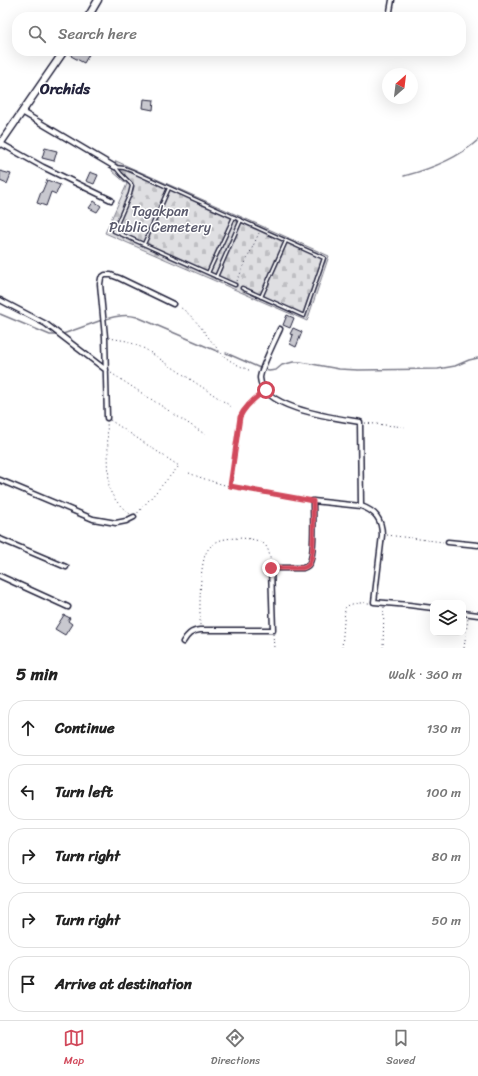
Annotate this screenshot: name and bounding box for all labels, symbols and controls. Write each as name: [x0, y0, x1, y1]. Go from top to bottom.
search box: [12, 12, 466, 56]
text: Search here: [58, 21, 137, 47]
icon: search: [26, 23, 48, 45]
north arrow: [382, 68, 418, 104]
district label: Orchids: [39, 76, 91, 102]
park label: Tagakpan Public Cemetery: [109, 199, 212, 240]
route start: [257, 381, 275, 399]
route end: [262, 559, 280, 577]
map controls: [430, 600, 466, 636]
button: layers: [430, 600, 466, 636]
text: 5 min: [16, 659, 58, 689]
text: Walk · 360 m: [388, 663, 462, 686]
text: Continue: [55, 715, 115, 741]
icon: ahead: [17, 717, 39, 739]
text: 130 m: [427, 717, 461, 740]
text: Turn left: [55, 779, 113, 805]
icon: left: [17, 781, 39, 803]
text: 100 m: [426, 781, 461, 804]
text: Turn right: [55, 843, 120, 869]
icon: right: [17, 845, 39, 867]
text: 80 m: [432, 845, 461, 868]
text: Turn right: [55, 907, 120, 933]
icon: right: [17, 909, 39, 931]
text: 50 m: [431, 909, 461, 932]
text: Arrive at destination: [55, 971, 192, 997]
icon: arrive: [17, 973, 39, 995]
tab: Map: [63, 1027, 85, 1070]
tab: Directions: [211, 1027, 260, 1070]
tab: Saved: [386, 1027, 415, 1070]

